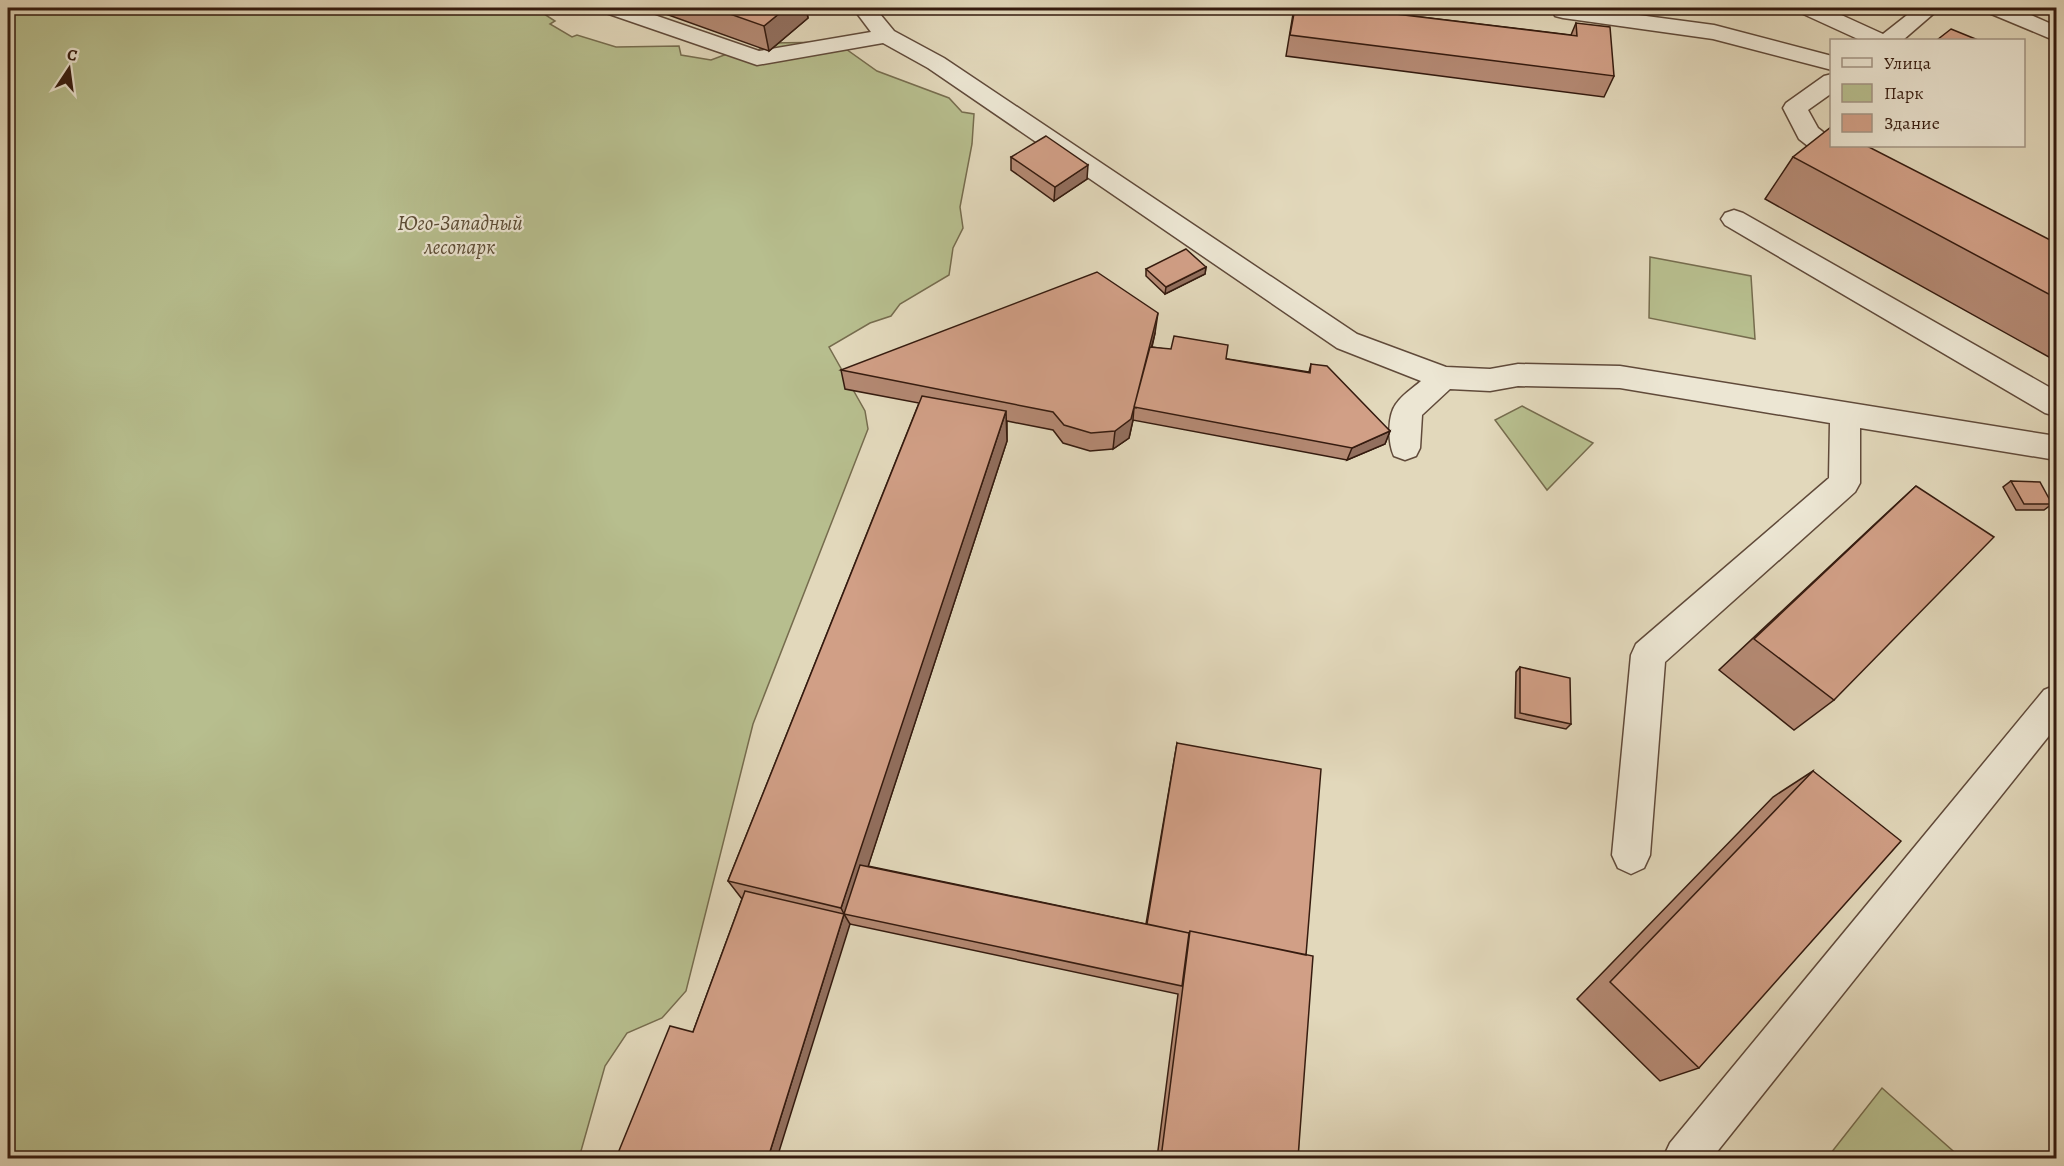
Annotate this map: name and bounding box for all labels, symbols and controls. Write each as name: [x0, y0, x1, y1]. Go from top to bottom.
north arrow: [39, 39, 99, 99]
legend: [1830, 39, 2025, 147]
text: С: [65, 44, 80, 67]
text: Улица: [1884, 51, 1932, 75]
text: Парк: [1884, 81, 1924, 105]
text: Здание: [1884, 111, 1940, 135]
park label: Юго-Западный лесопарк: [397, 209, 523, 261]

